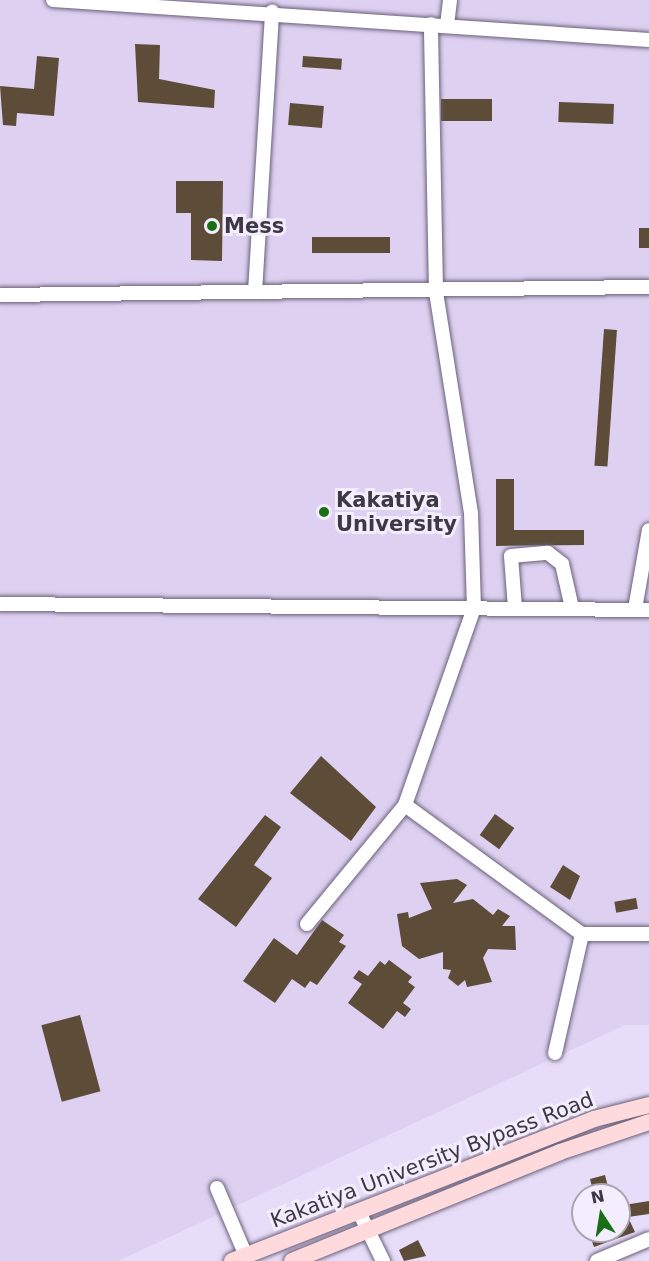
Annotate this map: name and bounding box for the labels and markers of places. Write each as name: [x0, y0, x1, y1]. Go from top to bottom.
place label: Mess: [224, 213, 284, 239]
marker: Mess: [205, 219, 219, 233]
place label: Kakatiya University: [336, 487, 457, 537]
marker: Kakatiya University: [317, 505, 331, 519]

